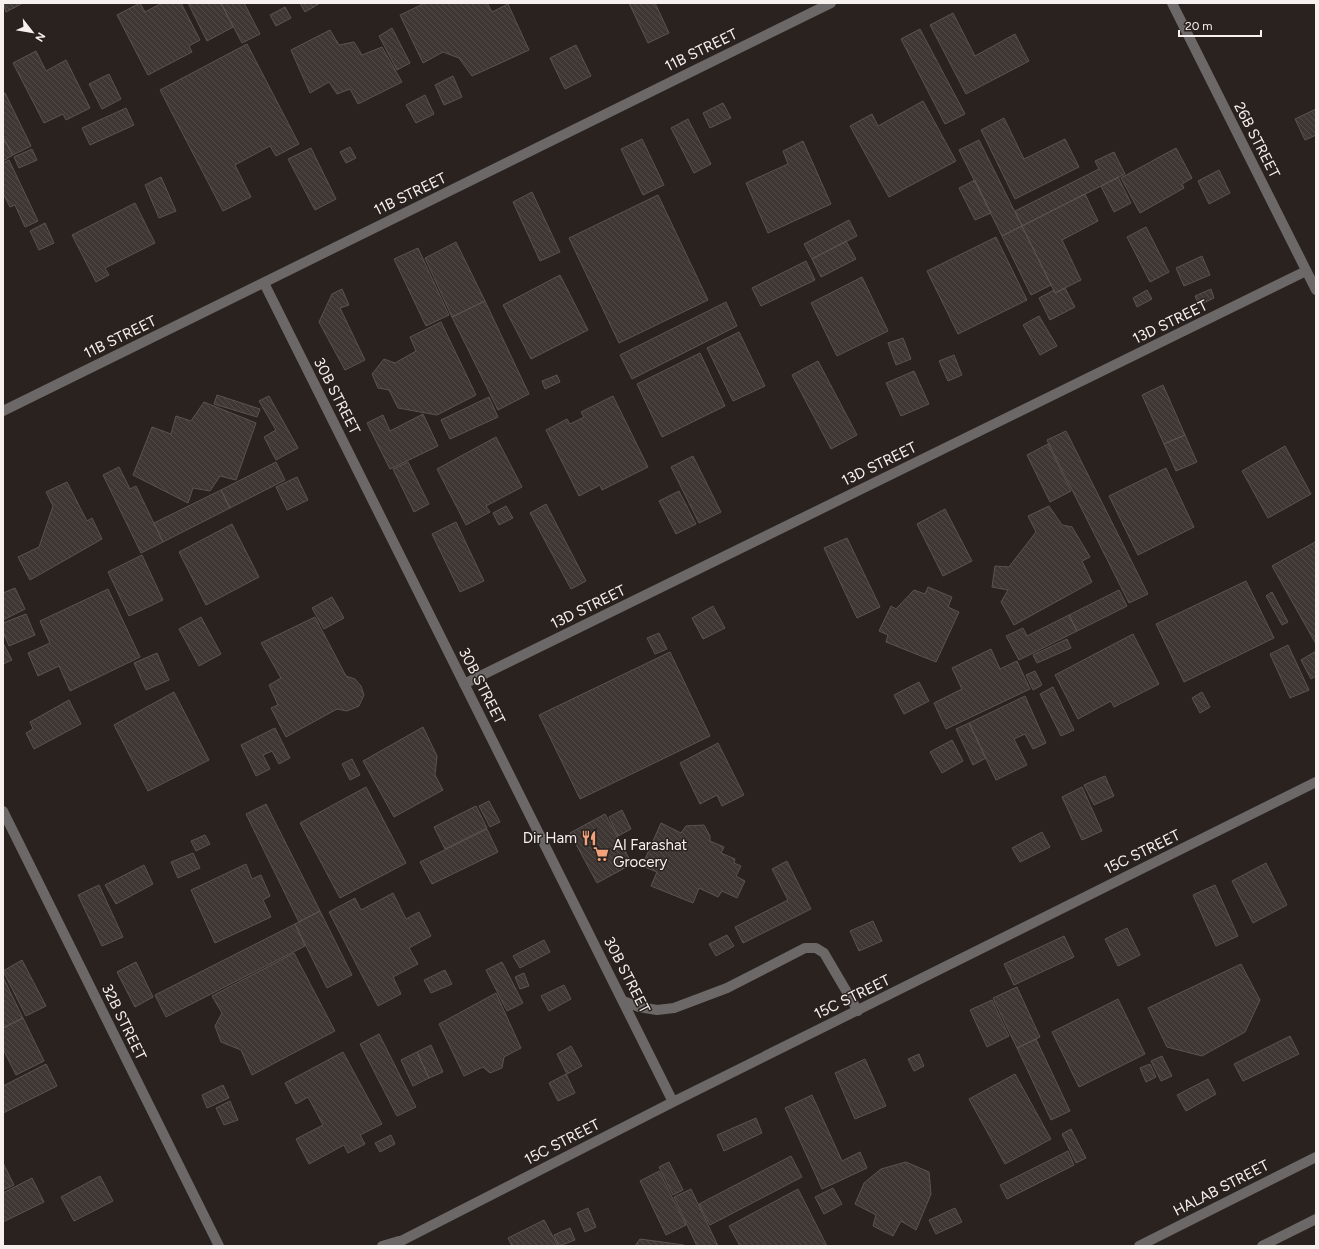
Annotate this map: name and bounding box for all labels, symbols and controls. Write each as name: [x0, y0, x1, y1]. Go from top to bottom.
north arrow: [12, 12, 52, 52]
scale bar: [1179, 12, 1261, 38]
text: 20 m: [1185, 19, 1213, 33]
street label: 11B STREET: [662, 24, 741, 75]
text: N: [32, 30, 48, 44]
street label: 26B STREET: [1230, 99, 1284, 182]
street label: 11B STREET: [371, 168, 450, 219]
street label: 13D STREET: [1130, 296, 1211, 348]
street label: 11B STREET: [81, 311, 160, 362]
street label: 30B STREET: [310, 355, 364, 438]
street label: 13D STREET: [839, 438, 920, 490]
street label: 13D STREET: [548, 581, 629, 633]
street label: 30B STREET: [455, 645, 509, 728]
street label: 15C STREET: [1101, 826, 1184, 878]
place label: Dir Ham: [523, 829, 577, 847]
restaurant icon: Dir Ham: [580, 829, 598, 847]
place label: Al Farashat Grocery: [613, 836, 688, 871]
supermarket icon: Al Farashat Grocery: [592, 845, 610, 863]
street label: 30B STREET: [600, 934, 654, 1017]
street label: 15C STREET: [811, 971, 894, 1023]
street label: 32B STREET: [98, 981, 150, 1064]
street label: 15C STREET: [521, 1115, 603, 1169]
street label: HALAB STREET: [1170, 1156, 1273, 1220]

